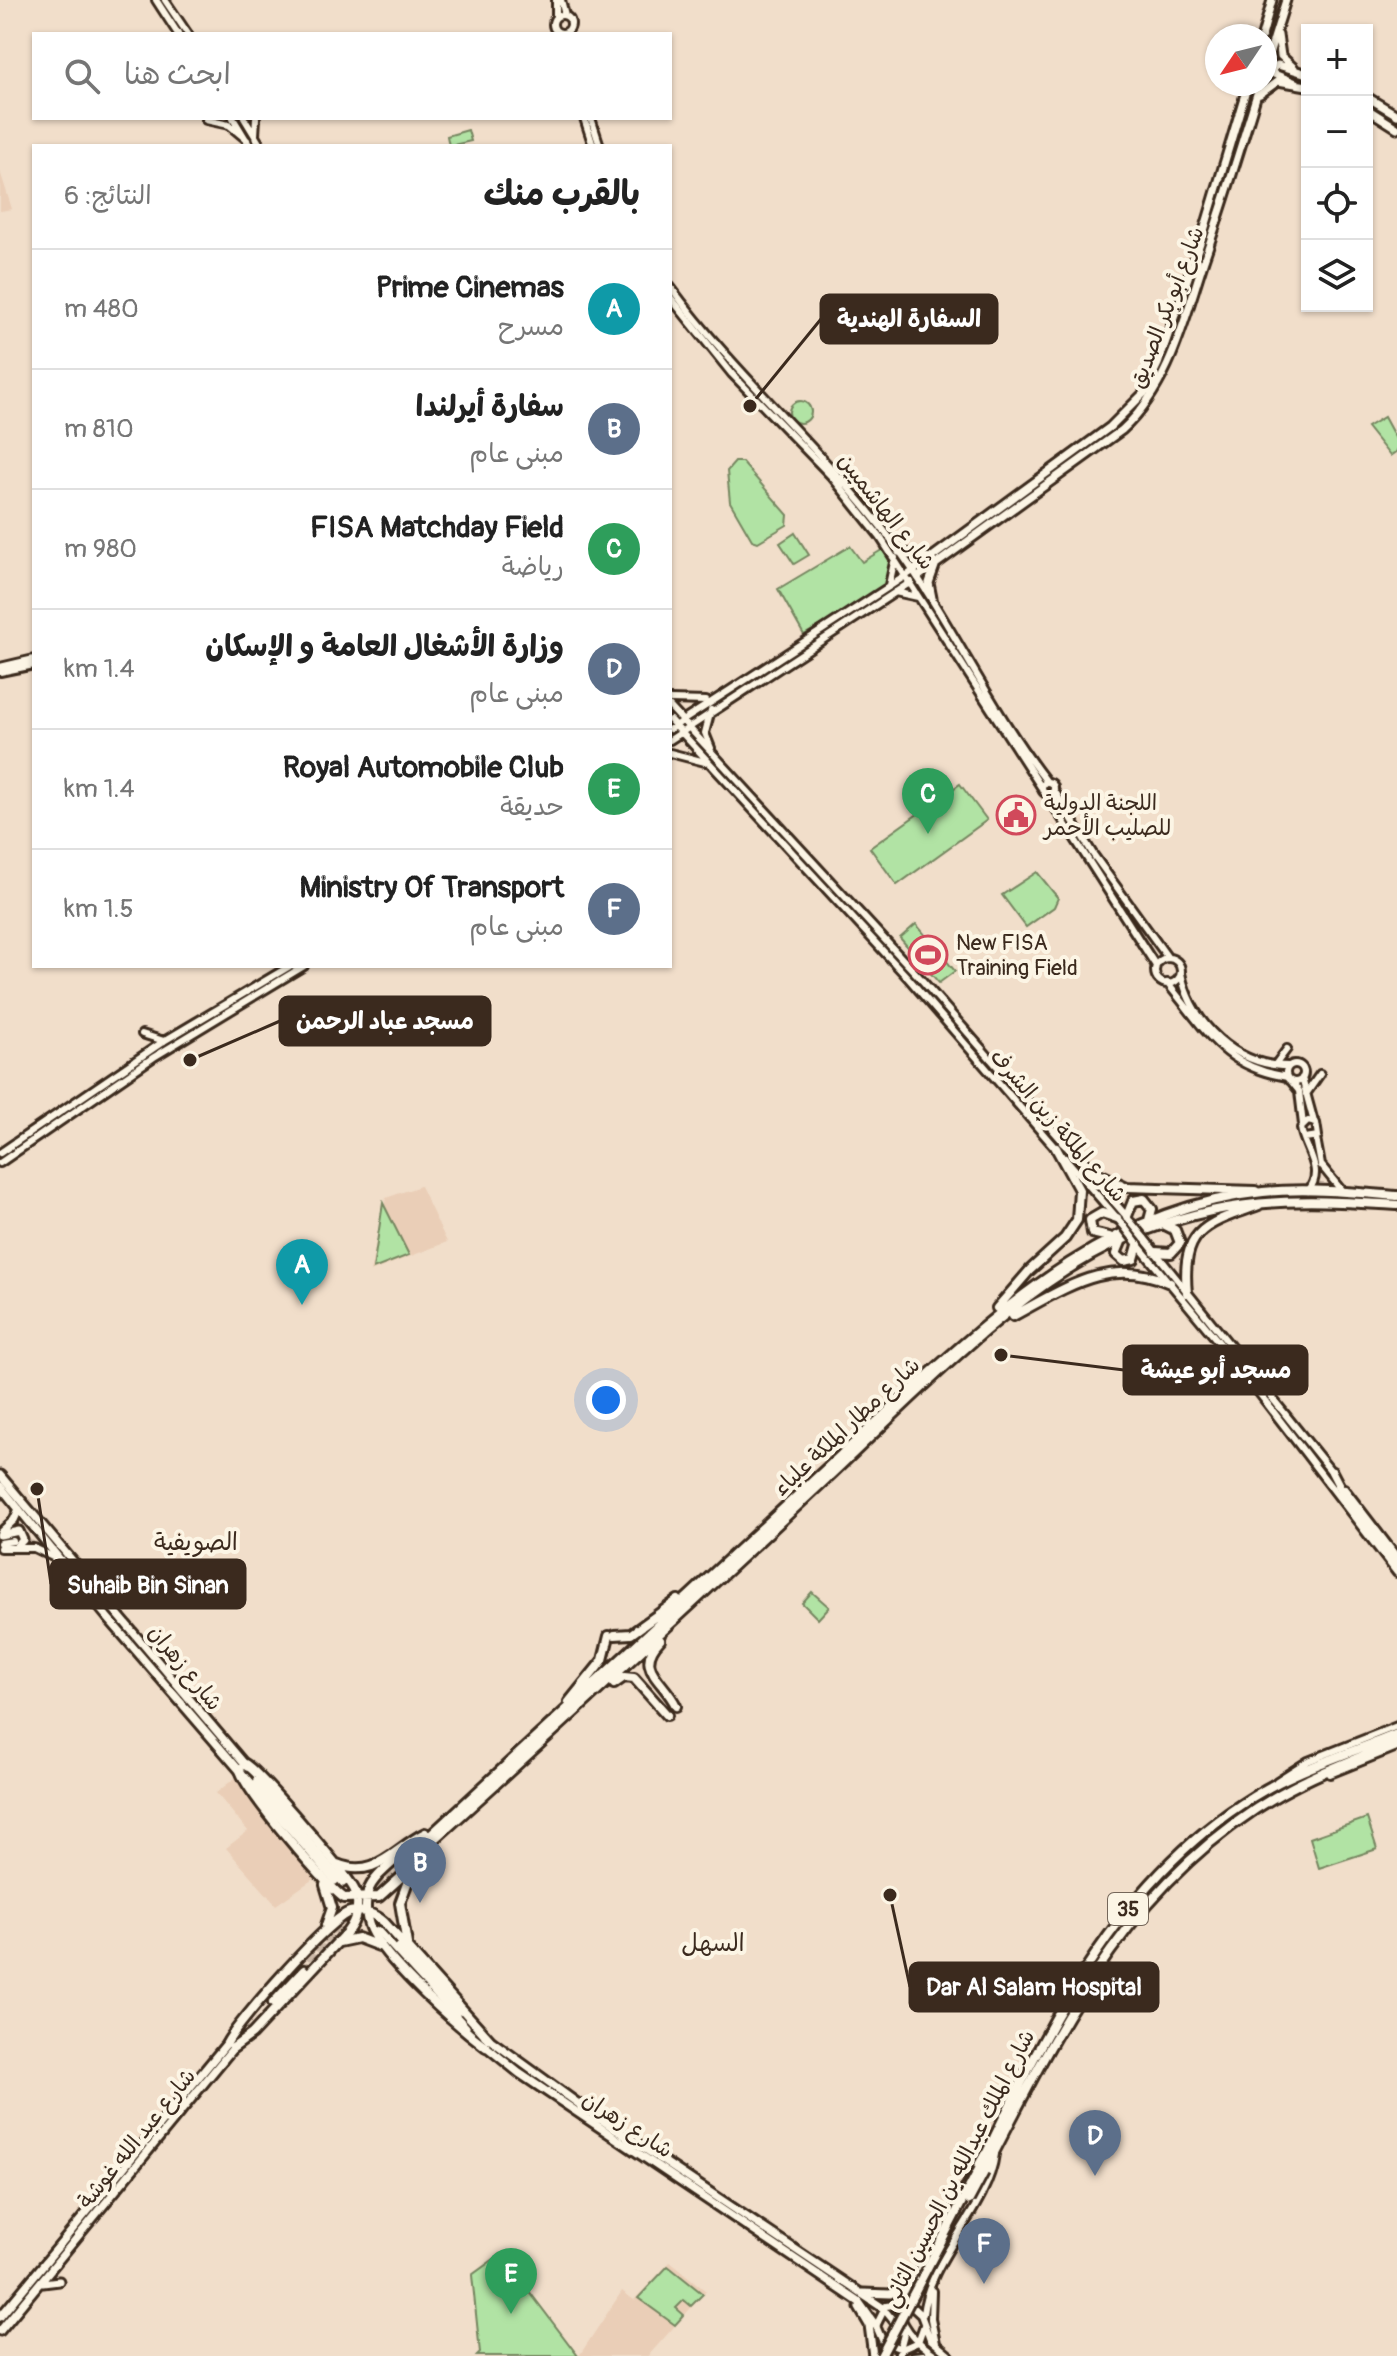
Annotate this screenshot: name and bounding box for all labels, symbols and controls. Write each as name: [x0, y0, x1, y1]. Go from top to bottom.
north arrow: [1205, 24, 1277, 96]
map controls: [1301, 24, 1373, 312]
button: +: [1301, 24, 1373, 96]
search box: [32, 32, 672, 120]
icon: search: [60, 54, 104, 98]
text: ابحث هنا: [124, 56, 231, 93]
button: −: [1301, 96, 1373, 168]
button: locate: [1301, 168, 1373, 240]
text: بالقرب منك: [484, 173, 640, 216]
text: النتائج: 6: [64, 180, 152, 212]
street label: شارع أبو بكر الصديق: [1123, 223, 1212, 393]
button: layers: [1301, 240, 1373, 312]
text: Prime Cinemas: [376, 269, 564, 306]
text: 480 m: [64, 293, 139, 325]
text: A: [606, 293, 622, 325]
callout: السفارة الهندية: [821, 295, 997, 343]
text: السفارة الهندية: [837, 305, 981, 334]
text: مسرح: [498, 311, 564, 343]
text: سفارة أيرلندا: [416, 388, 564, 425]
text: 810 m: [64, 413, 134, 445]
text: B: [607, 413, 621, 445]
text: مبنى عام: [469, 438, 564, 470]
street label: شارع الهاشميين: [831, 447, 941, 576]
text: FISA Matchday Field: [310, 509, 564, 546]
text: 980 m: [64, 533, 137, 565]
text: C: [606, 533, 622, 565]
text: رياضة: [502, 551, 564, 583]
text: وزارة الأشغال العامة و الإسكان: [205, 628, 564, 665]
text: 1.4 km: [64, 653, 135, 685]
text: D: [606, 653, 622, 685]
text: مبنى عام: [469, 678, 564, 710]
text: Royal Automobile Club: [283, 749, 564, 786]
pin: C: [902, 768, 954, 834]
text: 1.4 km: [64, 773, 135, 805]
text: E: [607, 773, 621, 805]
place label: اللجنة الدولية للصليب الأحمر: [1042, 789, 1171, 842]
text: حديقة: [500, 791, 564, 823]
public building icon: اللجنة الدولية للصليب الأحمر: [995, 794, 1037, 836]
text: Ministry Of Transport: [299, 869, 564, 906]
text: 1.5 km: [64, 893, 134, 925]
text: F: [606, 893, 622, 925]
text: مبنى عام: [469, 911, 564, 943]
place label: New FISA Training Field: [956, 929, 1078, 982]
sports icon: New FISA Training Field: [907, 934, 949, 976]
callout: مسجد عباد الرحمن: [280, 997, 490, 1045]
text: مسجد عباد الرحمن: [296, 1007, 474, 1036]
street label: شارع الملكة زين الشرف: [983, 1043, 1132, 1209]
pin: A: [276, 1239, 328, 1305]
callout: مسجد أبو عيشة: [1124, 1346, 1307, 1394]
street label: شارع مطار الملكة علياء: [767, 1351, 927, 1503]
text: مسجد أبو عيشة: [1140, 1355, 1292, 1385]
your location: [586, 1380, 626, 1420]
district label: الصويفية: [154, 1528, 238, 1557]
callout: Suhaib Bin Sinan: [51, 1560, 245, 1608]
text: Suhaib Bin Sinan: [67, 1571, 229, 1600]
street label: شارع زهران: [141, 1619, 228, 1717]
pin: B: [394, 1837, 446, 1903]
road number: 35: [1108, 1893, 1148, 1925]
district label: السهل: [681, 1929, 745, 1958]
callout: Dar Al Salam Hospital: [910, 1963, 1158, 2011]
text: Dar Al Salam Hospital: [926, 1973, 1142, 2002]
street label: شارع الملك عبدالله بن الحسين الثاني: [877, 2025, 1046, 2314]
street label: شارع عبد الله غوشة: [72, 2063, 203, 2215]
street label: شارع زهران: [576, 2085, 678, 2165]
pin: D: [1069, 2110, 1121, 2176]
pin: F: [958, 2218, 1010, 2284]
pin: E: [485, 2248, 537, 2314]

